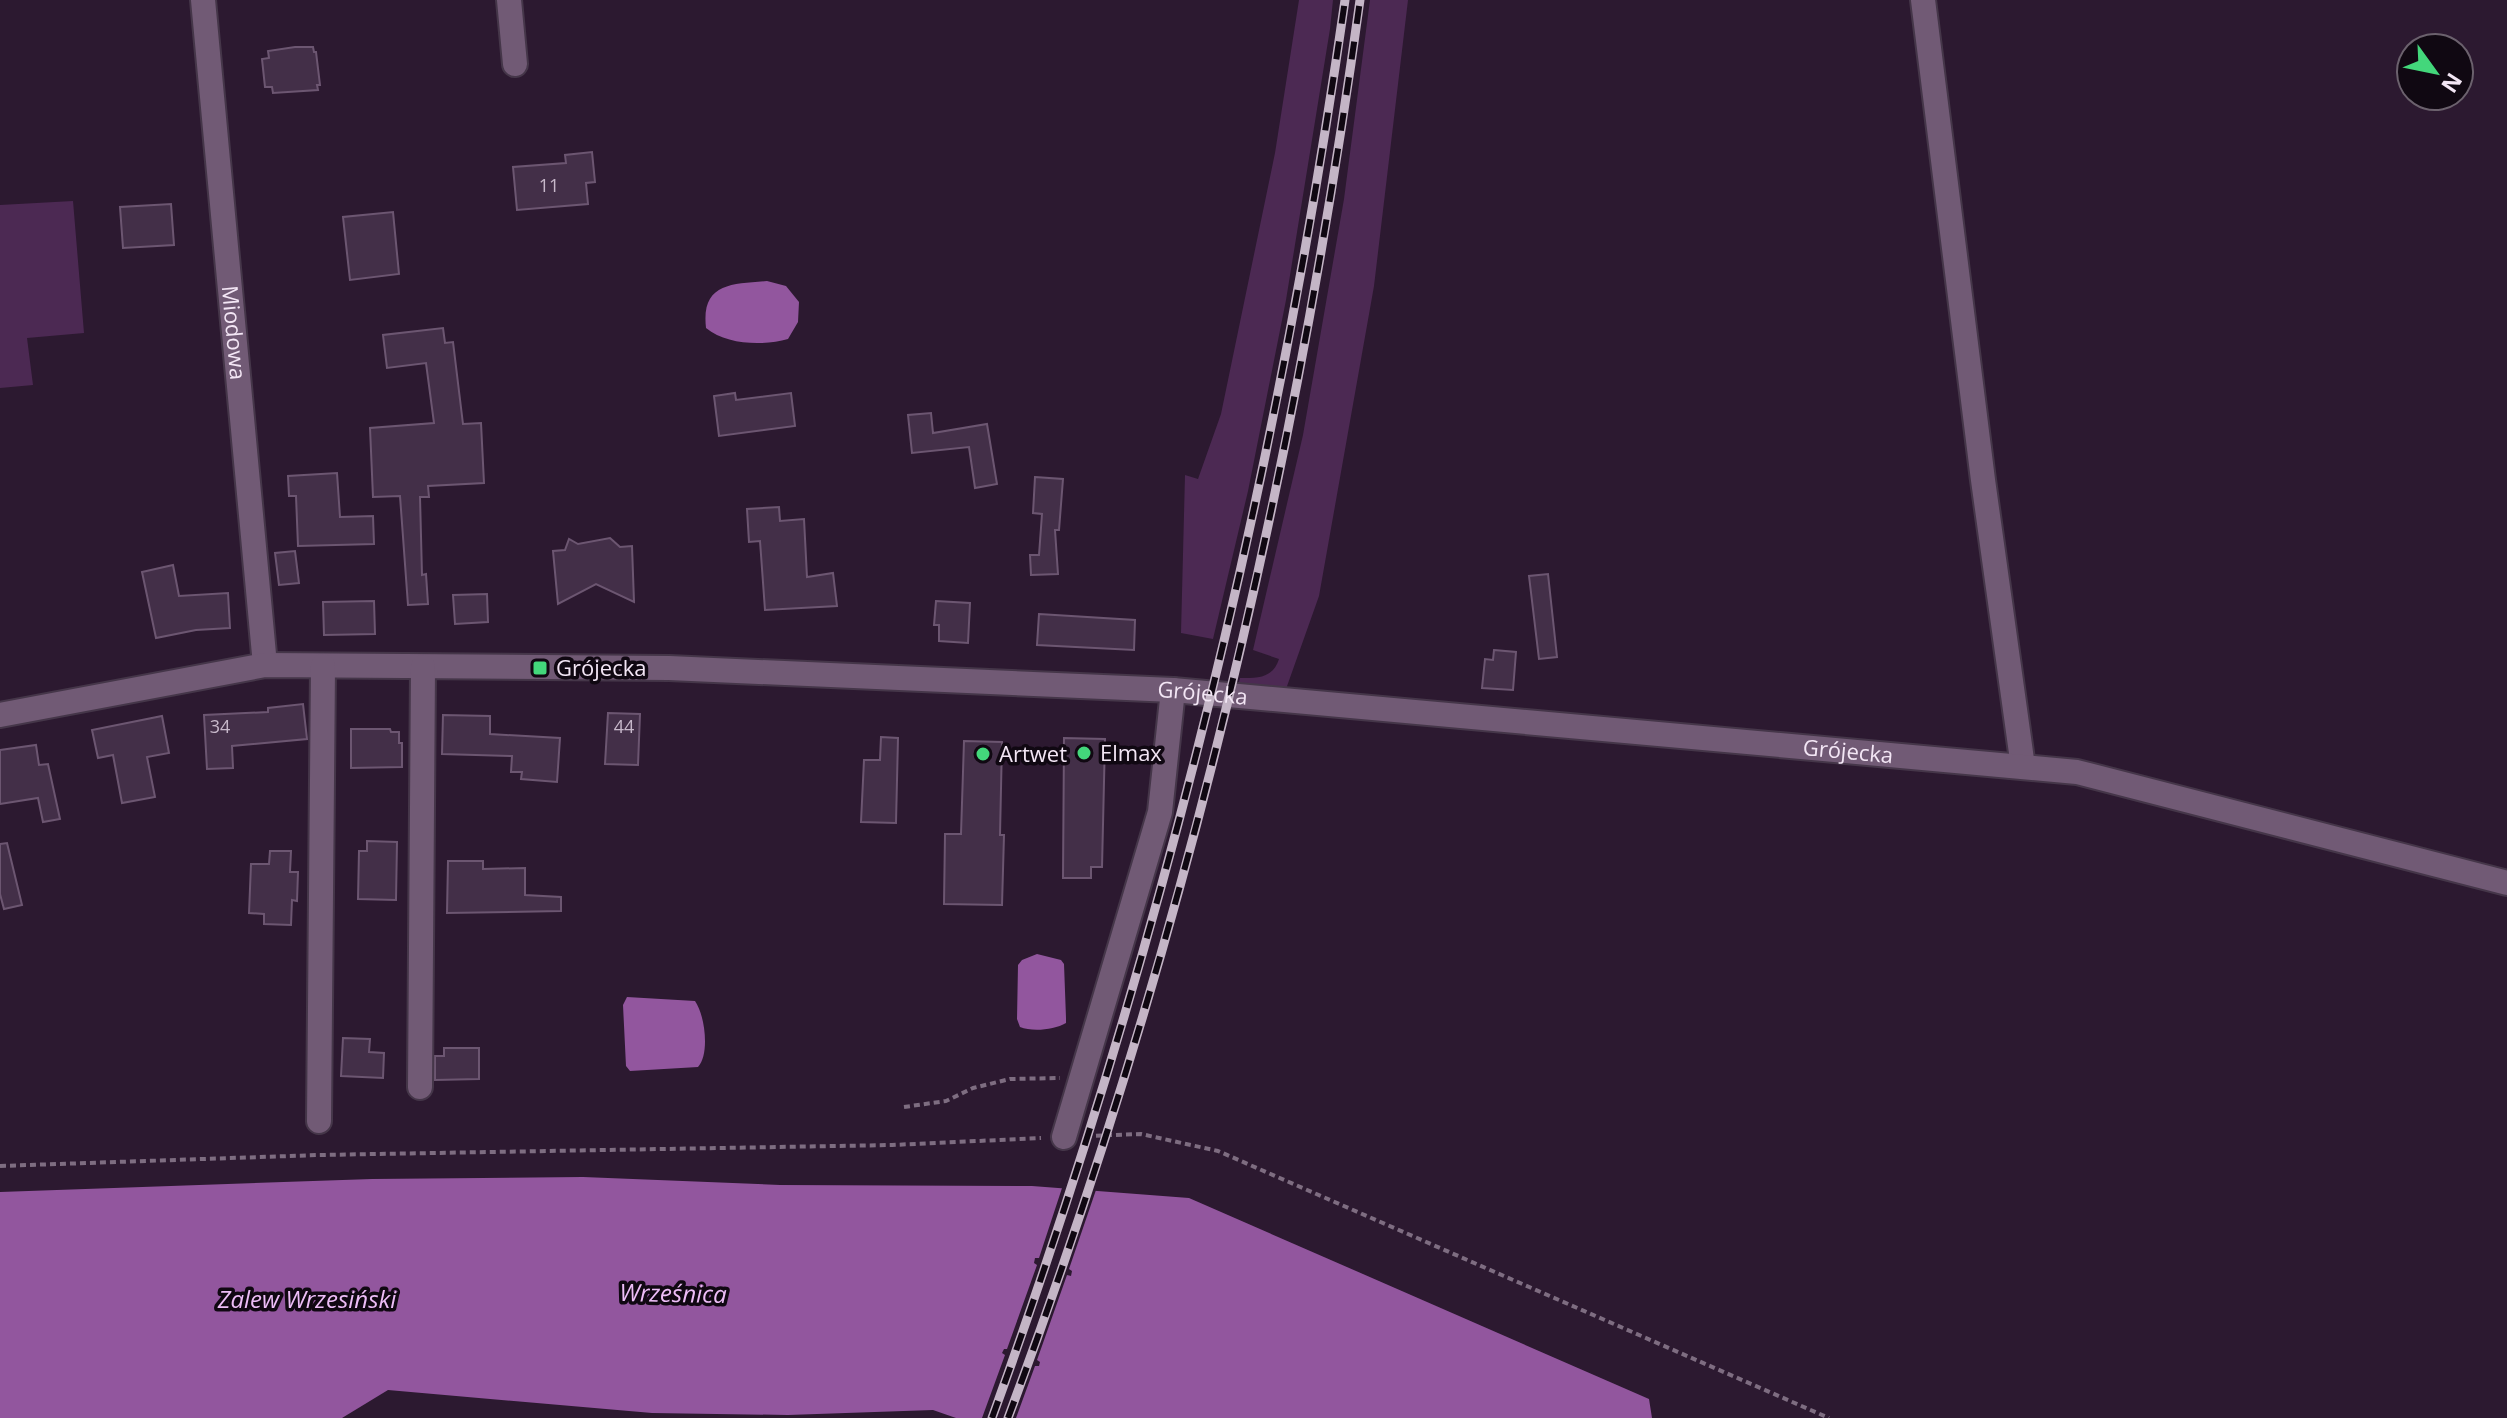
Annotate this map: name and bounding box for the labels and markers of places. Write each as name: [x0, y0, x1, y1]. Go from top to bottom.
place label: Grójecka: [556, 652, 646, 682]
marker: Grójecka: [531, 659, 549, 677]
place label: Elmax: [1100, 737, 1162, 767]
place label: Artwet: [999, 738, 1067, 768]
marker: Elmax: [1075, 744, 1093, 762]
marker: Artwet: [974, 745, 992, 763]

